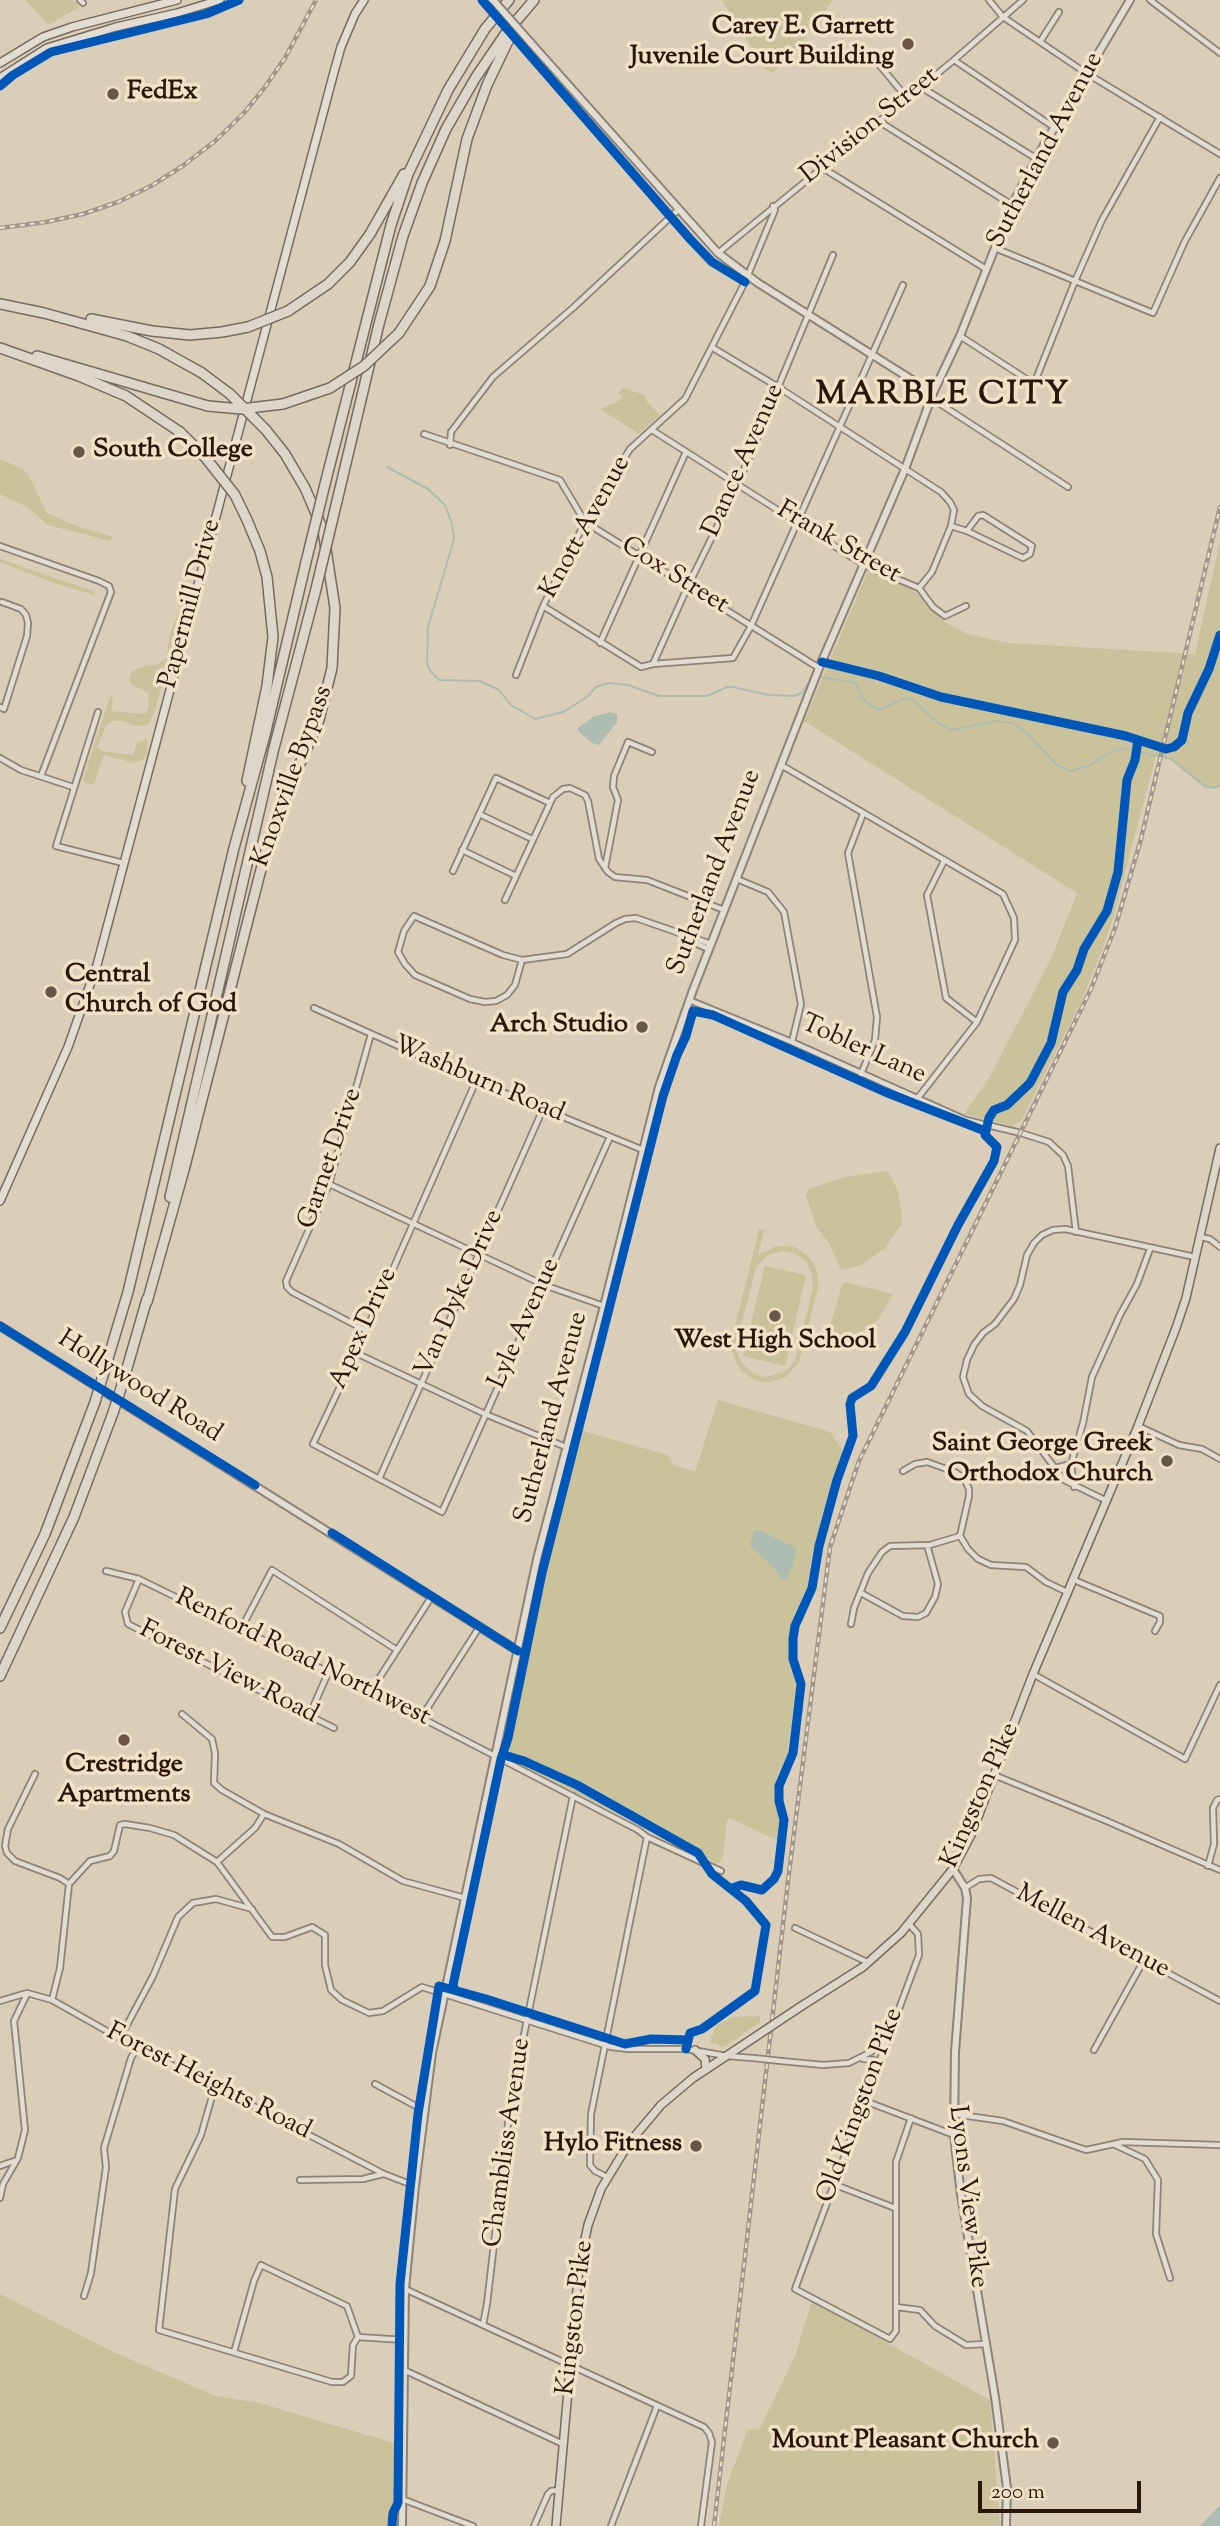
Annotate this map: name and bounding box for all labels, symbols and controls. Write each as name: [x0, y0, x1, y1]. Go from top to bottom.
place label: Carey E. Garrett Juvenile Court Building: [630, 13, 894, 74]
marker: Carey E. Garrett Juvenile Court Building: [900, 36, 916, 52]
street label: Sutherland Avenue: [982, 48, 1112, 254]
street label: Division Street: [796, 62, 946, 192]
place label: FedEx: [127, 78, 198, 110]
marker: FedEx: [105, 86, 121, 102]
district label: MARBLE CITY: [817, 377, 1069, 417]
street label: Dance Avenue: [697, 380, 793, 542]
place label: South College: [93, 436, 253, 468]
marker: South College: [71, 444, 87, 460]
street label: Knott Avenue: [535, 451, 639, 605]
street label: Frank Street: [770, 496, 906, 592]
street label: Papermill Drive: [154, 516, 230, 692]
street label: Cox Street: [614, 532, 734, 622]
street label: Knoxville Bypass: [247, 682, 341, 872]
street label: Sutherland Avenue: [662, 766, 770, 980]
place label: Central Church of God: [65, 961, 237, 1023]
marker: Central Church of God: [43, 984, 59, 1000]
street label: Tobler Lane: [796, 1010, 930, 1092]
place label: Arch Studio: [490, 1011, 628, 1043]
marker: Arch Studio: [634, 1019, 650, 1035]
street label: Washburn Road: [388, 1031, 568, 1131]
street label: Garnet Drive: [293, 1085, 371, 1233]
street label: Van Dyke Drive: [410, 1206, 512, 1382]
street label: Lyle Avenue: [483, 1254, 569, 1394]
street label: Apex Drive: [324, 1264, 406, 1394]
marker: West High School: [767, 1308, 783, 1324]
street label: Sutherland Avenue: [510, 1309, 596, 1527]
street label: Hollywood Road: [51, 1325, 227, 1451]
place label: West High School: [674, 1327, 876, 1359]
place label: Saint George Greek Orthodox Church: [932, 1430, 1153, 1492]
marker: Saint George Greek Orthodox Church: [1159, 1453, 1175, 1469]
street label: Renford Road Northwest: [169, 1584, 435, 1734]
street label: Forest View Road: [133, 1615, 323, 1733]
street label: Kingston Pike: [936, 1719, 1028, 1873]
marker: Crestridge Apartments: [116, 1732, 132, 1748]
place label: Crestridge Apartments: [57, 1751, 191, 1812]
street label: Mellen Avenue: [1010, 1879, 1174, 1987]
street label: Old Kingston Pike: [812, 2004, 912, 2208]
street label: Forest Heights Road: [100, 2018, 316, 2148]
street label: Chambliss Avenue: [479, 2036, 539, 2250]
street label: Lyons View Pike: [939, 2104, 993, 2290]
place label: Hylo Fitness: [544, 2130, 682, 2162]
marker: Hylo Fitness: [688, 2138, 704, 2154]
street label: Kingston Pike: [552, 2239, 602, 2397]
place label: Mount Pleasant Church: [772, 2427, 1039, 2459]
marker: Mount Pleasant Church: [1045, 2435, 1061, 2451]
scale bar: [982, 2466, 1145, 2510]
text: 200 m: [991, 2478, 1045, 2508]

